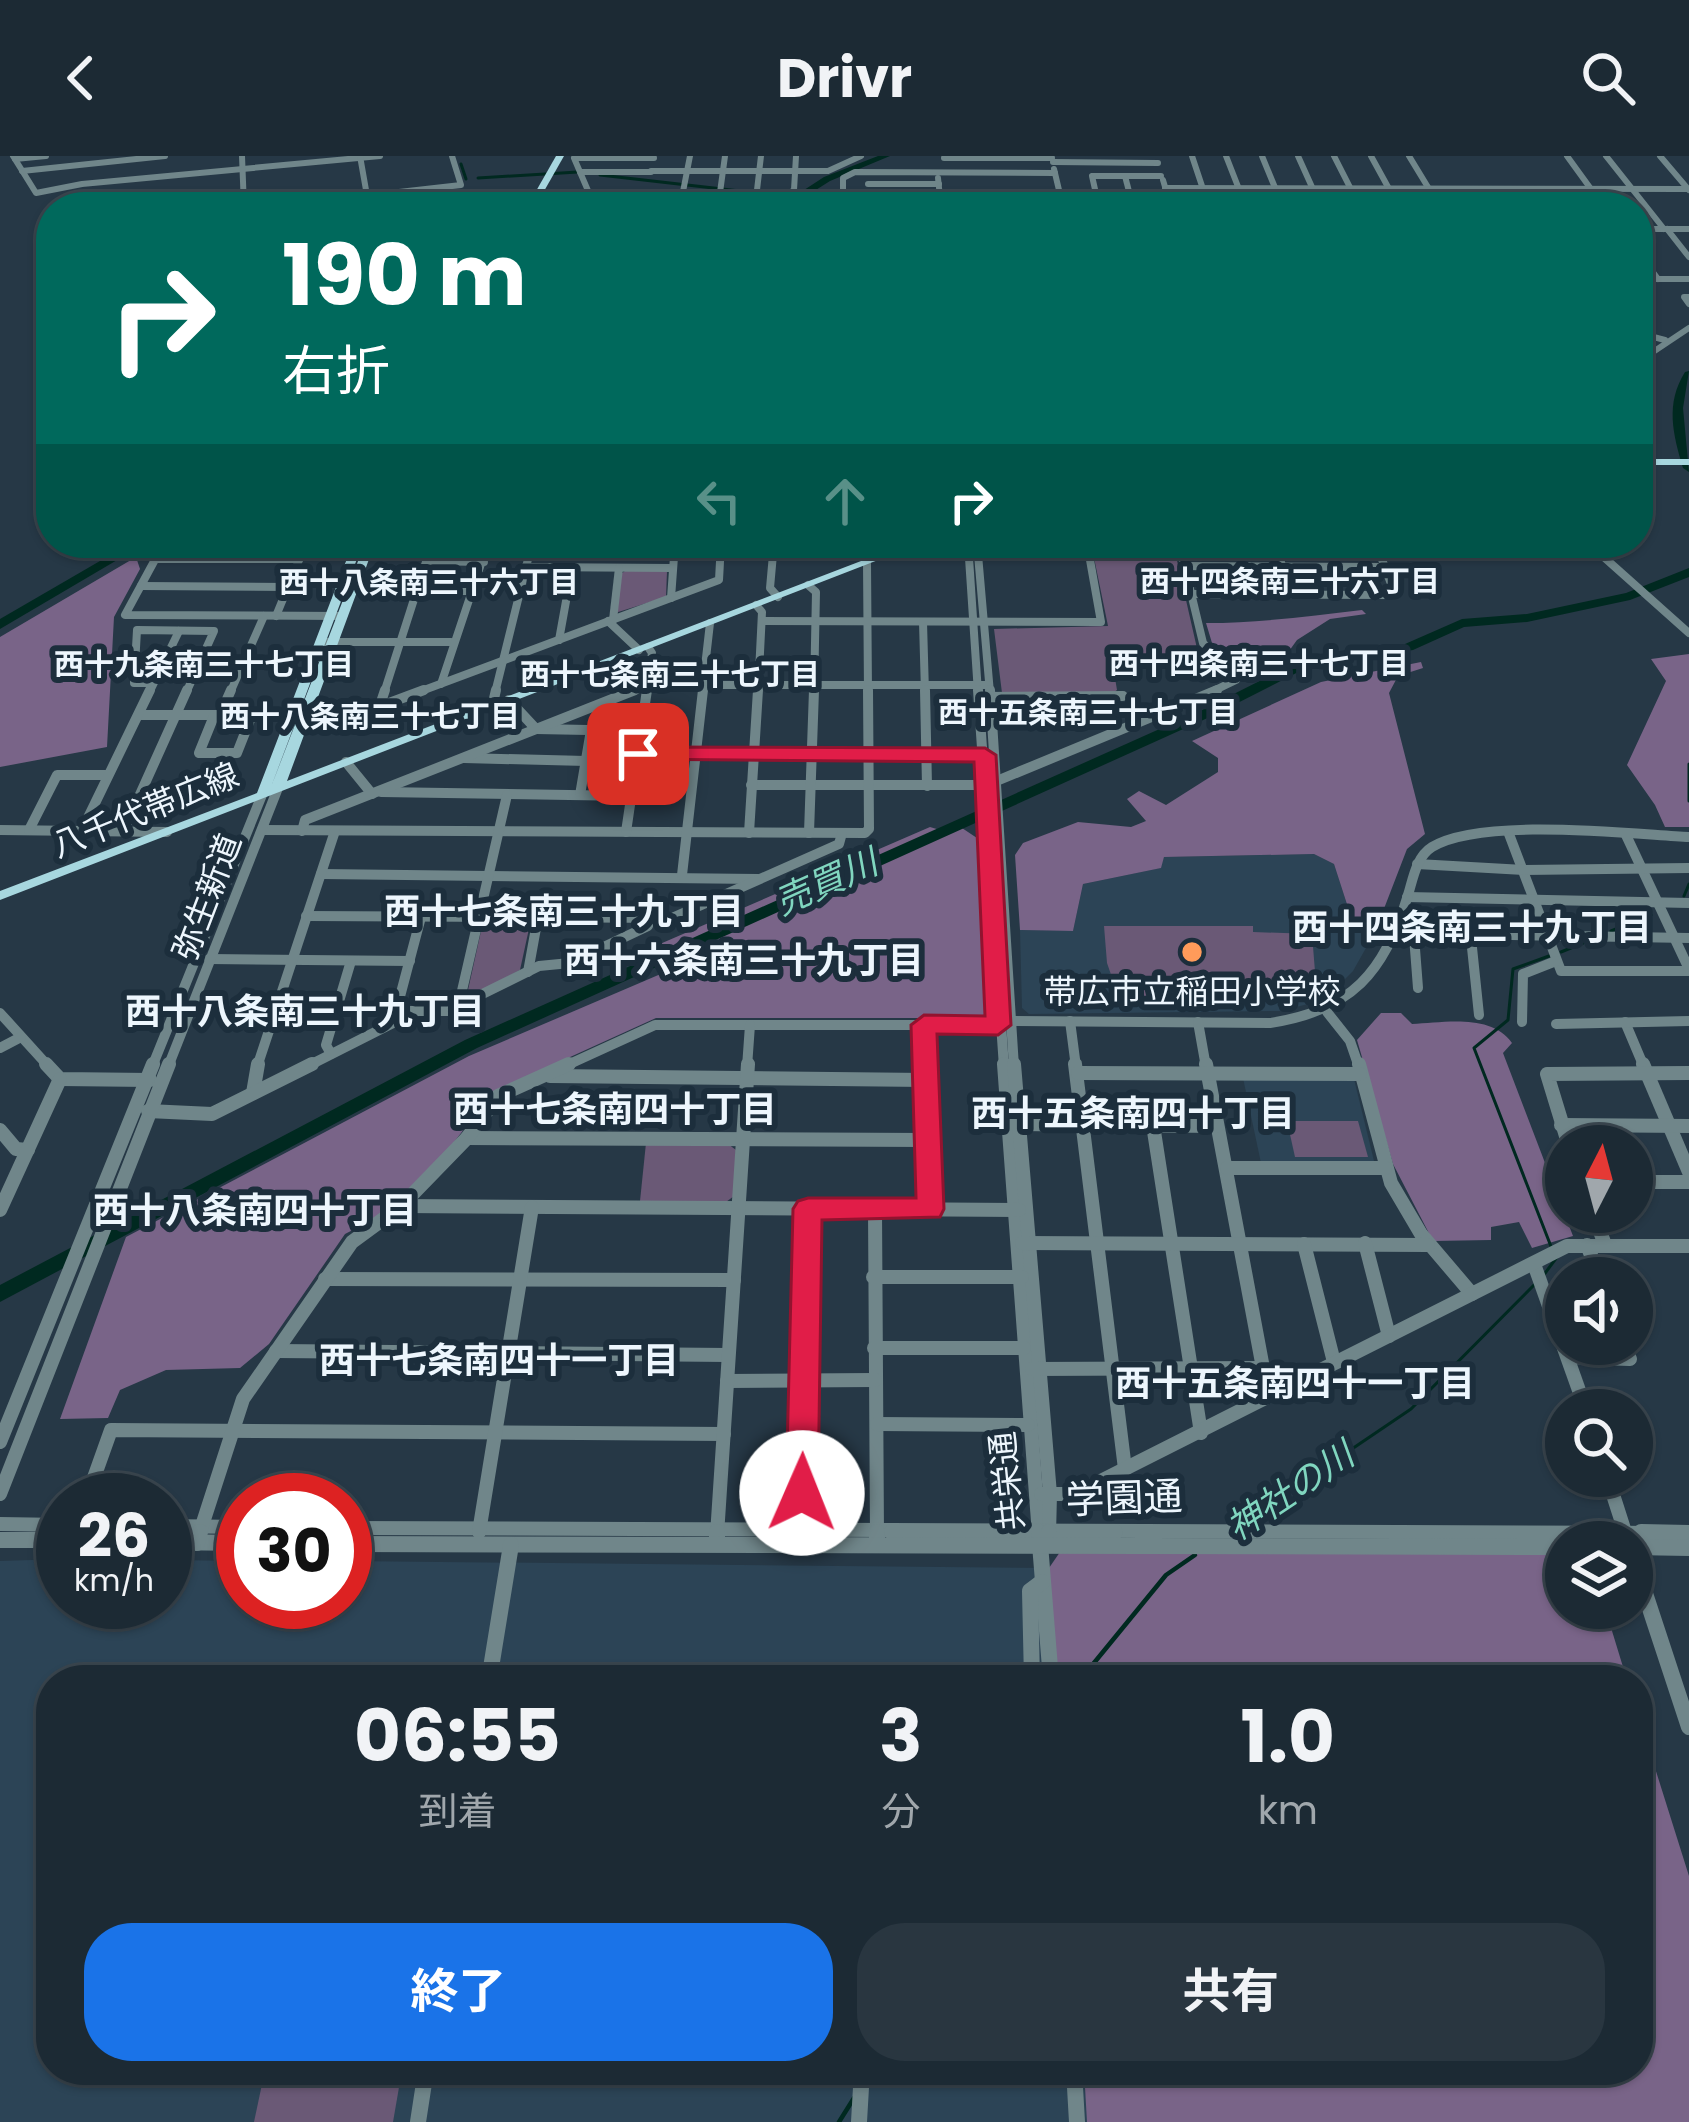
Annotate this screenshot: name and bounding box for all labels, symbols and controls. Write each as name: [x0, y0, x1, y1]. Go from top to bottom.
text: Drivr: [777, 40, 912, 116]
icon: back: [48, 45, 114, 111]
icon: search: [1575, 45, 1641, 111]
text: 190 m: [282, 217, 527, 334]
icon: right: [84, 240, 240, 396]
text: 右折: [282, 333, 390, 409]
icon: left: [686, 468, 752, 534]
icon: ahead: [812, 468, 878, 534]
icon: right: [938, 468, 1004, 534]
district label: 西十四条南三十六丁目: [1140, 560, 1440, 603]
district label: 西十八条南三十六丁目: [279, 561, 579, 604]
district label: 西十四条南三十七丁目: [1109, 642, 1409, 685]
district label: 西十九条南三十七丁目: [54, 643, 354, 686]
district label: 西十七条南三十七丁目: [520, 653, 820, 696]
district label: 西十五条南三十七丁目: [938, 691, 1238, 734]
district label: 西十八条南三十七丁目: [220, 695, 520, 738]
pin: [587, 703, 689, 805]
icon: arrive: [605, 721, 671, 787]
street label: 八千代帯広線: [44, 751, 246, 869]
street label: 弥生新道: [161, 827, 253, 967]
water label: 売買川: [766, 835, 889, 927]
district label: 西十七条南三十九丁目: [384, 886, 744, 937]
district label: 西十四条南三十九丁目: [1292, 902, 1652, 953]
district label: 西十六条南三十九丁目: [564, 935, 924, 986]
marker: 帯広市立稲田小学校: [1179, 939, 1205, 965]
place label: 帯広市立稲田小学校: [1044, 968, 1341, 1015]
district label: 西十八条南三十九丁目: [125, 986, 485, 1037]
district label: 西十七条南四十丁目: [453, 1084, 777, 1135]
district label: 西十五条南四十丁目: [971, 1088, 1295, 1139]
north arrow: [1545, 1125, 1653, 1233]
map controls: [1545, 1125, 1653, 1629]
district label: 西十八条南四十丁目: [93, 1185, 417, 1236]
button: sound: [1545, 1257, 1653, 1365]
district label: 西十七条南四十一丁目: [319, 1335, 679, 1386]
district label: 西十五条南四十一丁目: [1115, 1358, 1475, 1409]
button: search: [1545, 1389, 1653, 1497]
water label: 神社の川: [1216, 1427, 1367, 1552]
street label: 共栄通: [978, 1429, 1036, 1533]
position arrow: [739, 1430, 865, 1556]
street label: 学園通: [1065, 1468, 1183, 1528]
speed limit sign: 30: [216, 1473, 372, 1629]
text: 26: [78, 1494, 150, 1578]
button: layers: [1545, 1521, 1653, 1629]
text: km/h: [74, 1559, 154, 1602]
text: 06:55: [354, 1685, 561, 1786]
text: 3: [879, 1685, 923, 1786]
text: 1.0: [1241, 1686, 1335, 1787]
text: km: [1258, 1783, 1318, 1838]
text: 到着: [418, 1784, 497, 1839]
text: 分: [881, 1784, 920, 1839]
button: 終了: [84, 1923, 833, 2061]
button: 共有: [857, 1923, 1605, 2061]

